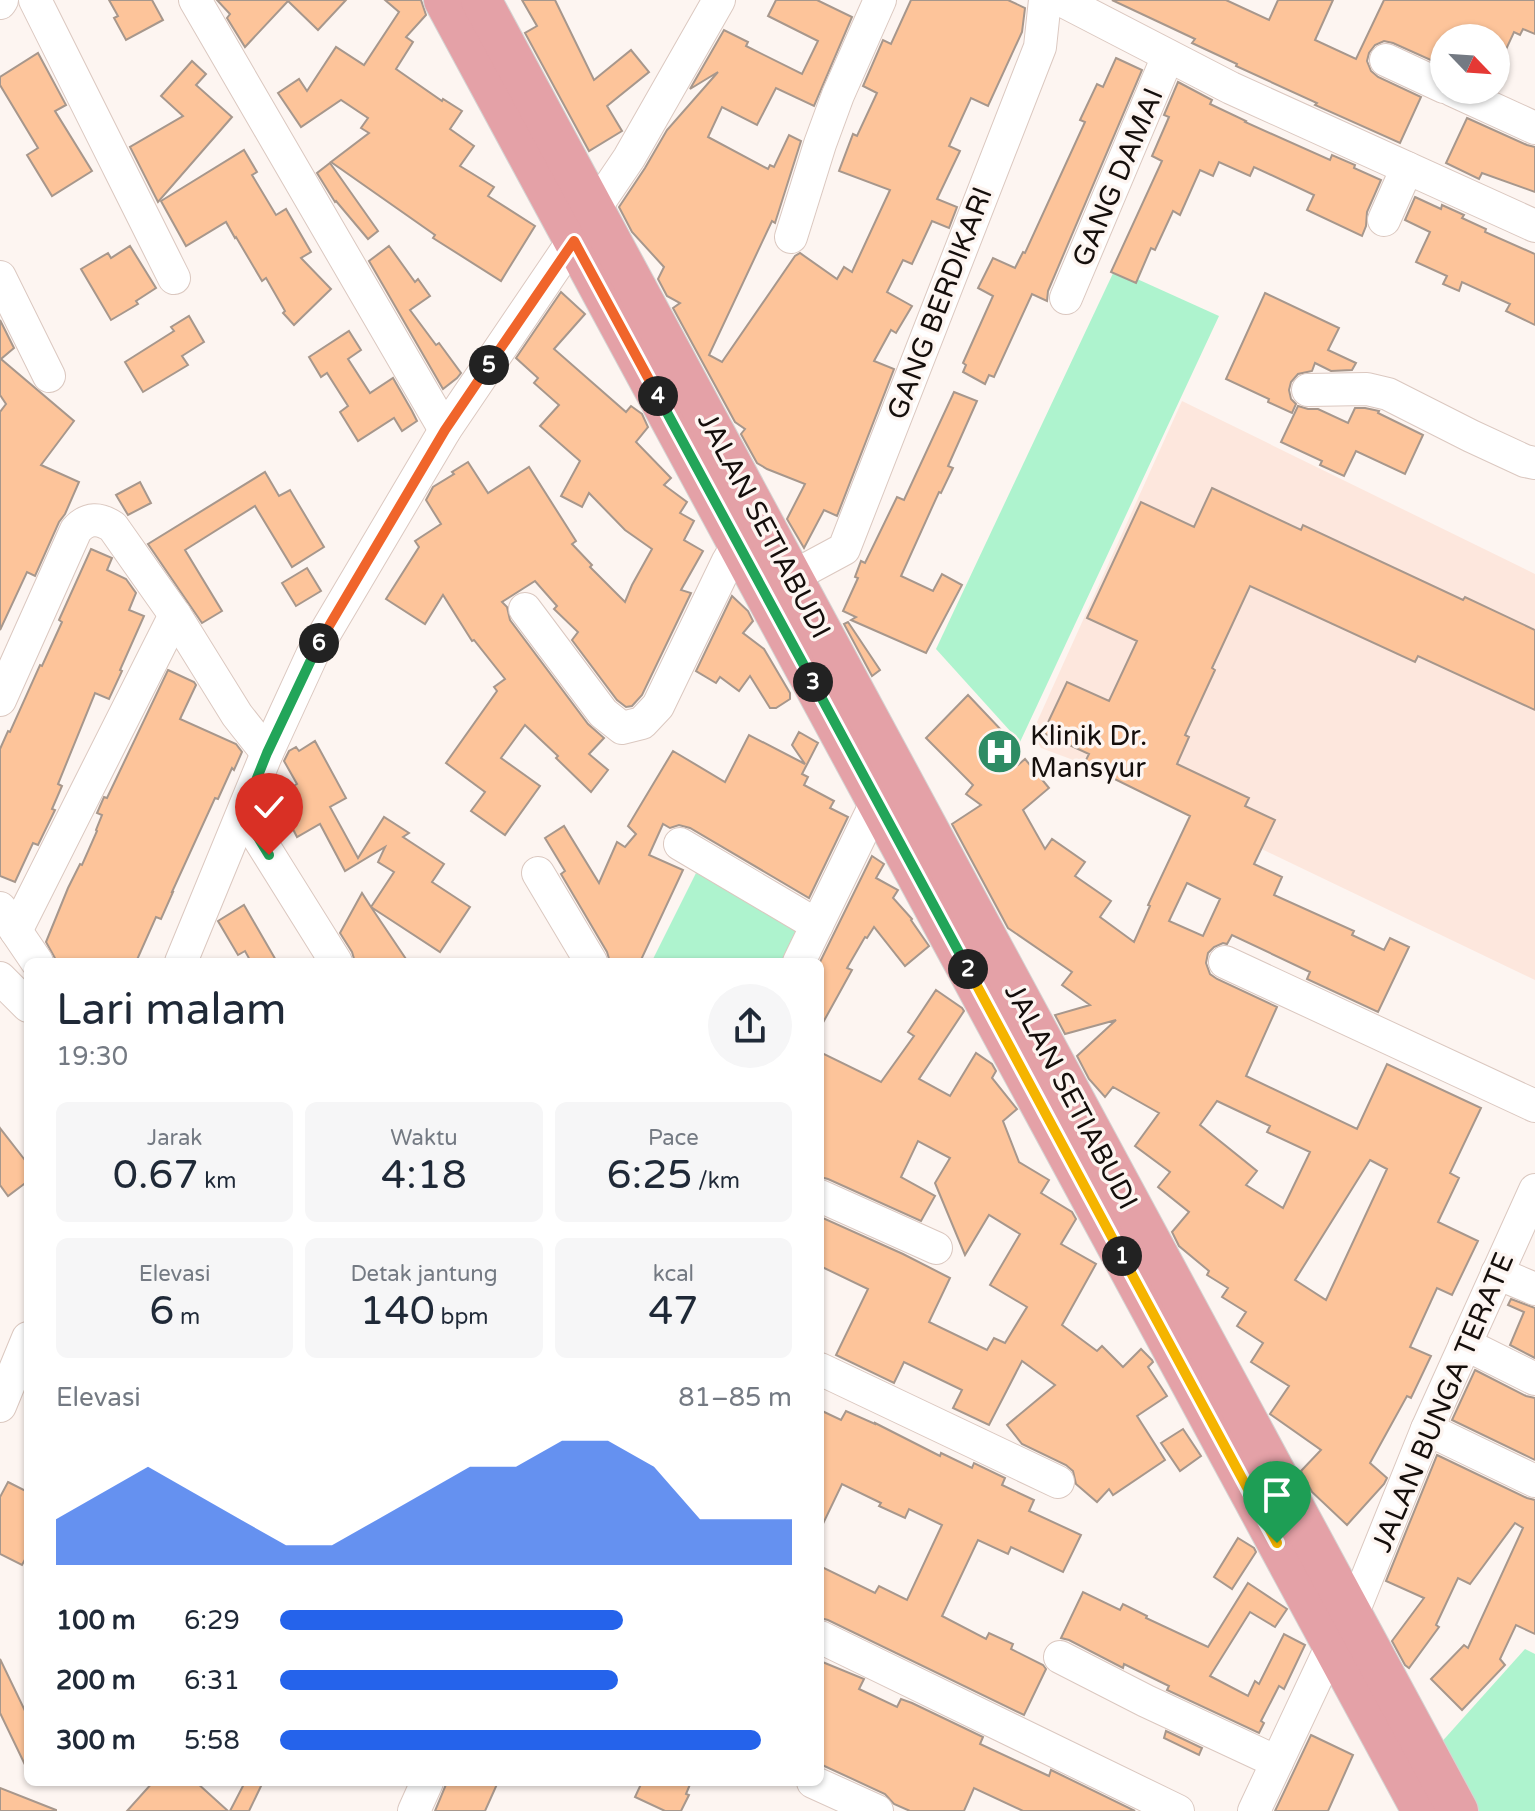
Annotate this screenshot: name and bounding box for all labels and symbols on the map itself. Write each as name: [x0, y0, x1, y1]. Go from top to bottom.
north arrow: [1430, 24, 1510, 104]
street label: GANG DAMAI: [1065, 83, 1171, 272]
street label: GANG BERDIKARI: [880, 182, 1000, 424]
pin: 5: [469, 345, 509, 385]
pin: 4: [638, 376, 678, 416]
street label: JALAN SETIABUDI: [690, 407, 838, 644]
pin: 6: [299, 623, 339, 663]
pin: 3: [793, 662, 833, 702]
place label: Klinik Dr. Mansyur: [1030, 719, 1147, 785]
hospital icon: Klinik Dr. Mansyur: [975, 727, 1023, 775]
pin: [235, 773, 303, 855]
pin: 2: [948, 949, 988, 989]
street label: JALAN SETIABUDI: [997, 978, 1145, 1215]
pin: 1: [1102, 1236, 1142, 1276]
street label: JALAN BUNGA TERATE: [1364, 1248, 1521, 1557]
pin: [1243, 1461, 1311, 1543]

